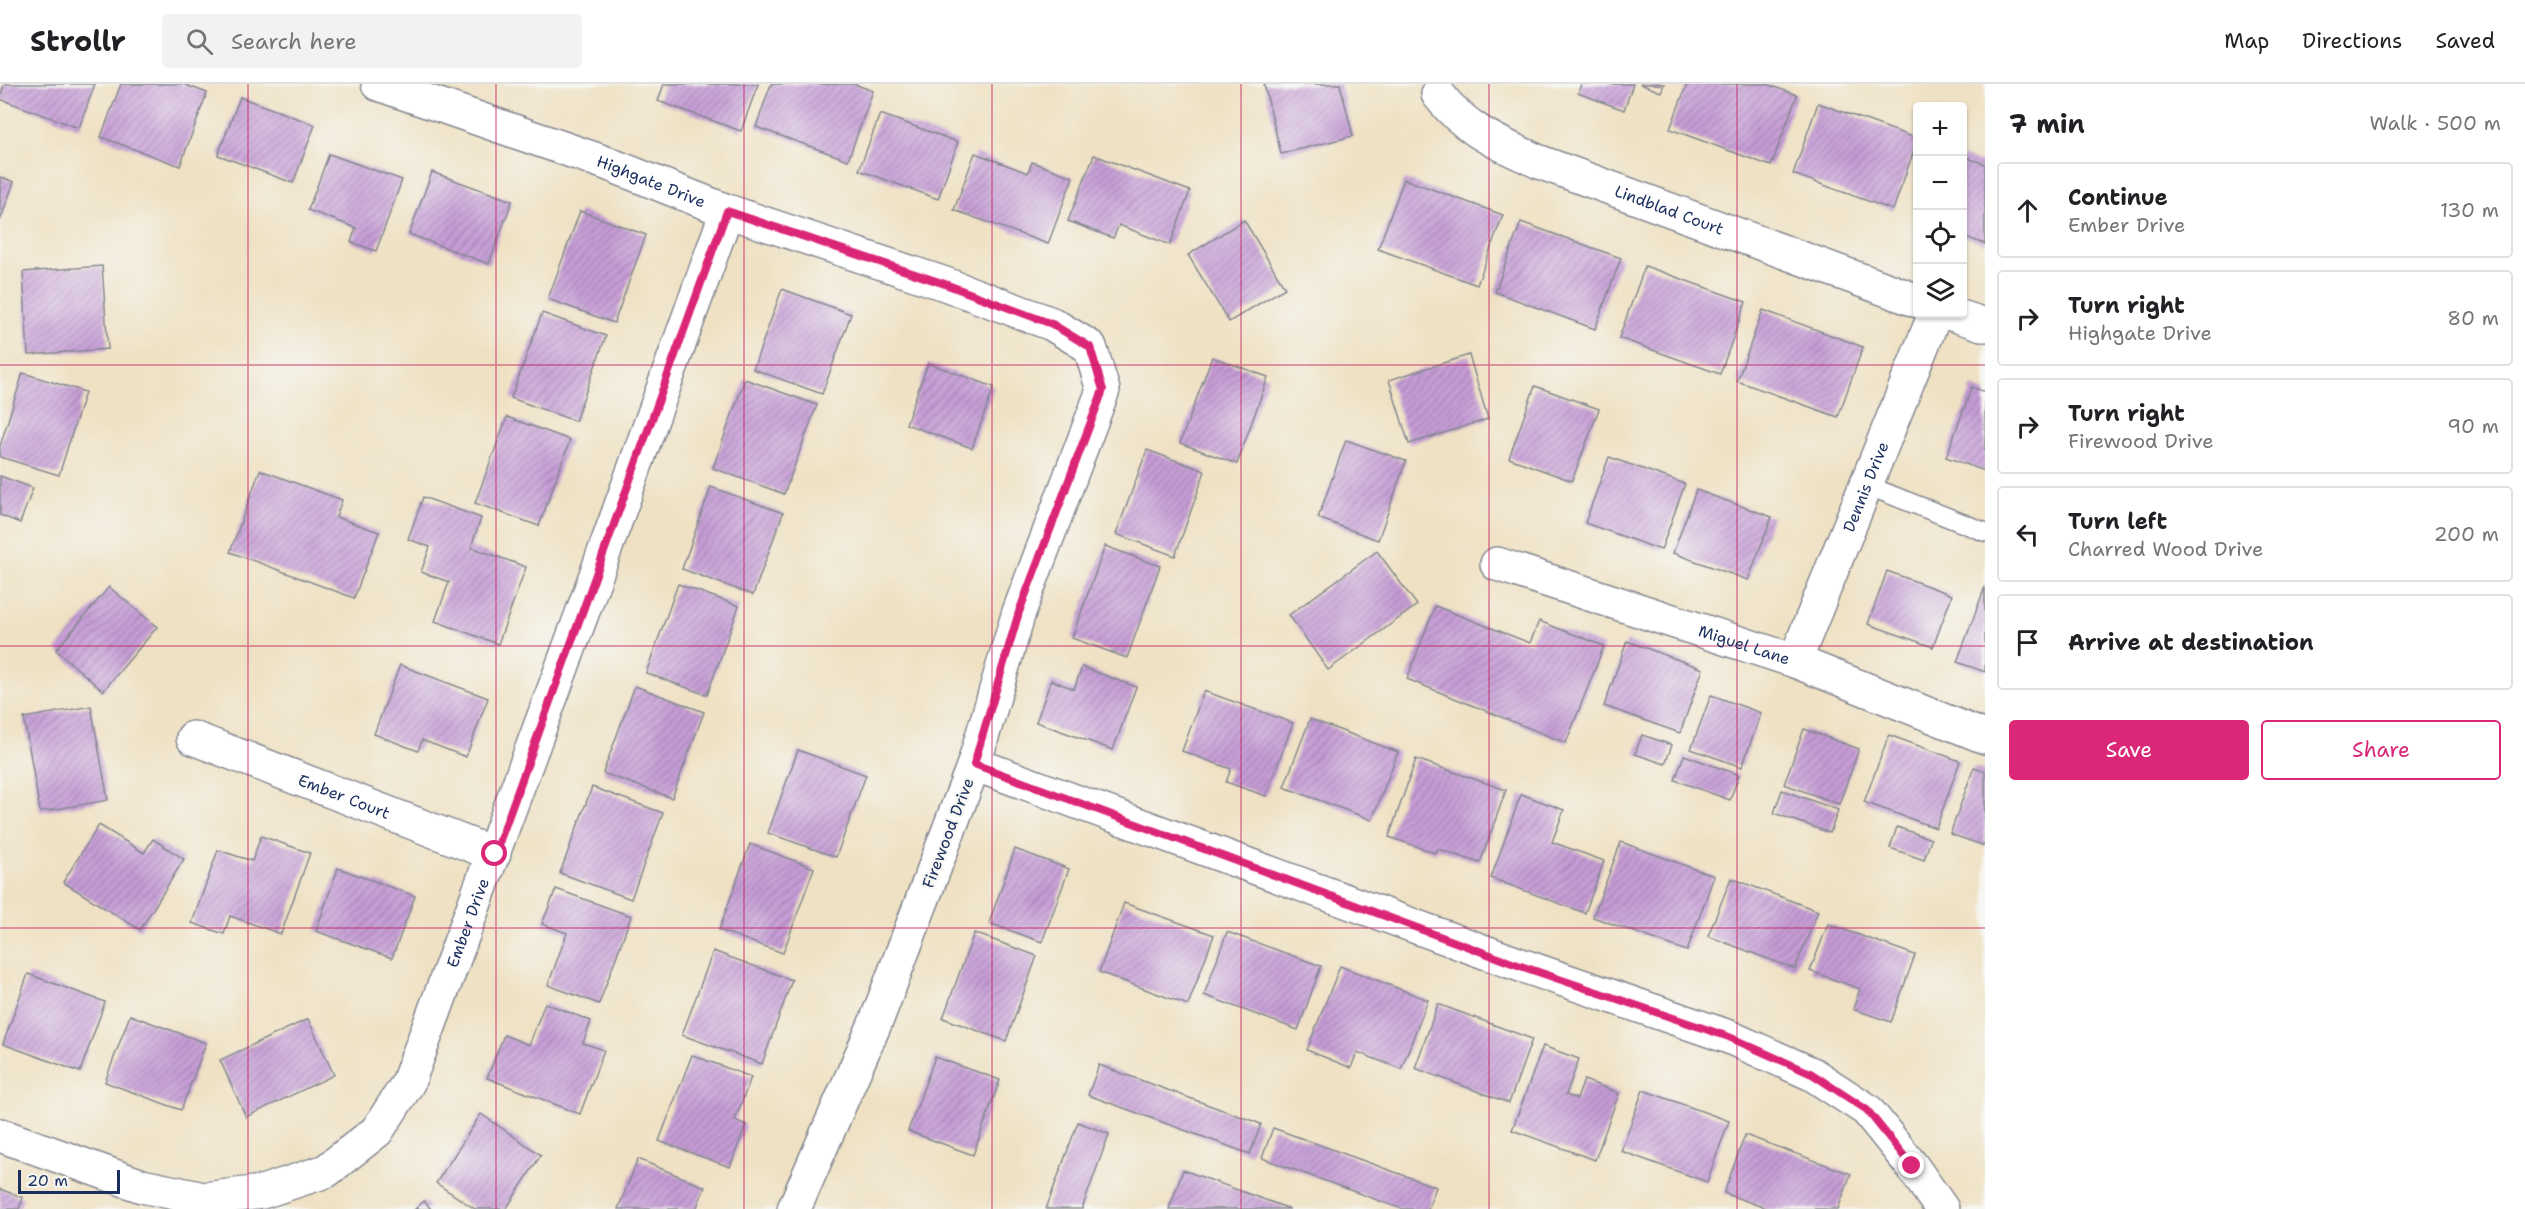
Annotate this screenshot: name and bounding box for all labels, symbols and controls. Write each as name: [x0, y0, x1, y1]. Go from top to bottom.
search box: [162, 14, 582, 68]
text: Strollr: [30, 22, 126, 60]
icon: search: [183, 25, 216, 58]
text: Search here: [231, 27, 357, 56]
text: Map: [2224, 27, 2269, 55]
text: Directions: [2302, 27, 2402, 55]
text: Saved: [2435, 27, 2495, 55]
map controls: [1913, 102, 1967, 318]
button: +: [1913, 102, 1967, 156]
text: 7 min: [2009, 106, 2085, 141]
text: Walk · 500 m: [2369, 110, 2501, 136]
street label: Highgate Drive: [594, 150, 709, 212]
button: −: [1913, 156, 1967, 210]
street label: Lindblad Court: [1612, 180, 1727, 239]
text: Continue: [2068, 183, 2168, 212]
icon: ahead: [2011, 194, 2044, 227]
text: 130 m: [2440, 197, 2499, 223]
button: locate: [1913, 210, 1967, 264]
text: Ember Drive: [2068, 212, 2185, 238]
button: layers: [1913, 264, 1967, 318]
text: Turn right: [2068, 291, 2185, 320]
icon: right: [2011, 302, 2044, 335]
text: 80 m: [2447, 305, 2499, 331]
text: Highgate Drive: [2068, 320, 2212, 346]
text: Turn right: [2068, 399, 2185, 428]
icon: right: [2011, 410, 2044, 443]
text: 90 m: [2447, 413, 2499, 439]
text: Firewood Drive: [2068, 428, 2214, 454]
street label: Dennis Drive: [1838, 438, 1893, 535]
text: Turn left: [2068, 507, 2167, 536]
icon: left: [2011, 518, 2044, 551]
text: 200 m: [2434, 521, 2499, 547]
text: Charred Wood Drive: [2068, 536, 2263, 562]
street label: Miguel Lane: [1696, 620, 1793, 669]
icon: arrive: [2011, 626, 2044, 659]
text: Arrive at destination: [2068, 628, 2314, 657]
button: Save: [2009, 720, 2249, 780]
button: Share: [2261, 720, 2501, 780]
street label: Ember Court: [295, 769, 393, 823]
street label: Firewood Drive: [917, 775, 979, 891]
route start: [481, 840, 507, 866]
street label: Ember Drive: [441, 875, 494, 970]
route end: [1898, 1152, 1924, 1178]
scale bar: [18, 1167, 120, 1194]
text: 20 m: [27, 1170, 68, 1191]

